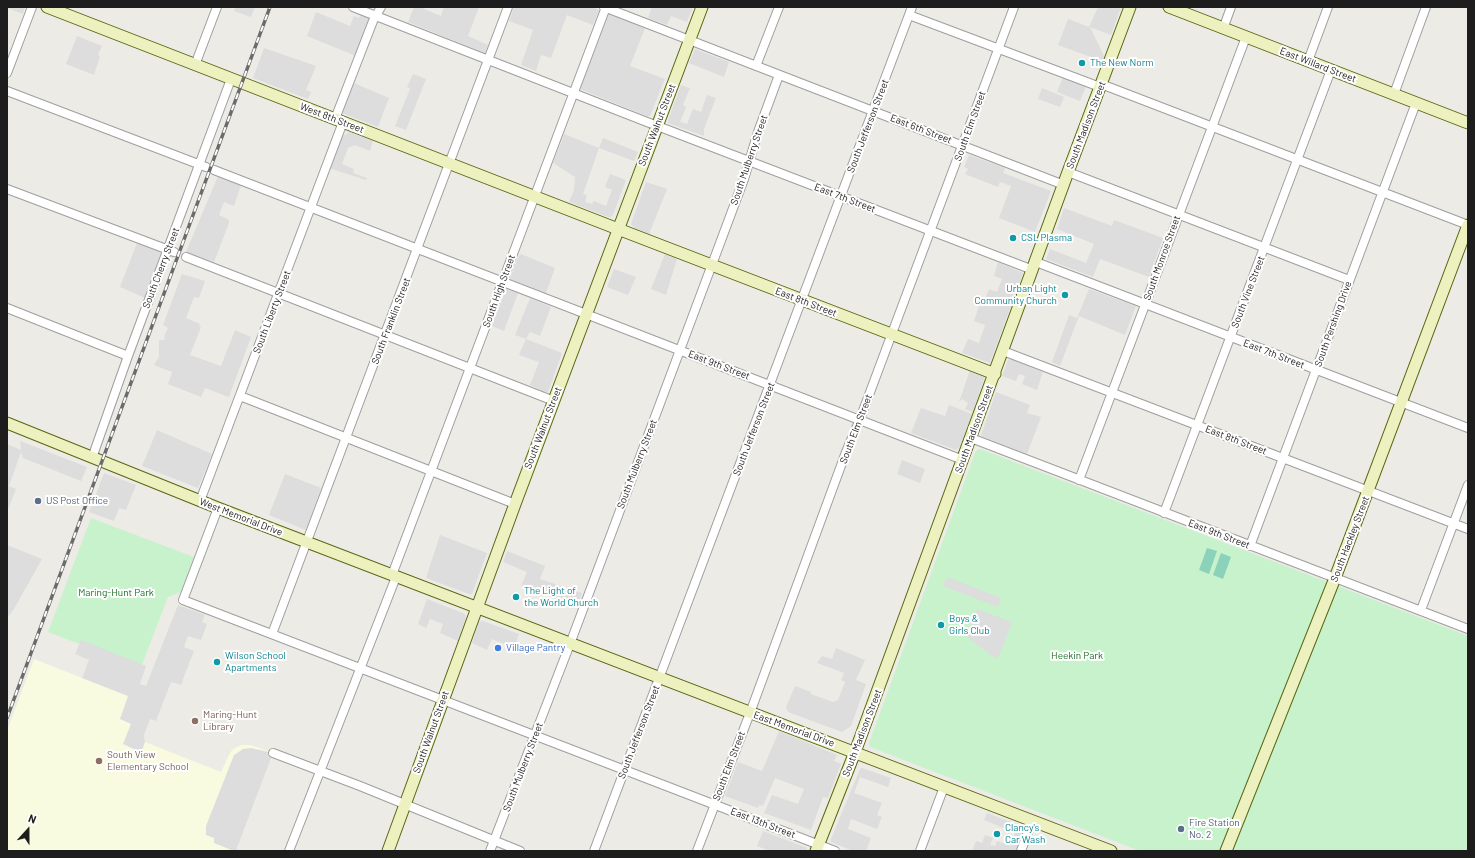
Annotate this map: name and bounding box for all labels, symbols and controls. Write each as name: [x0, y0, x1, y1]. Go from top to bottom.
street label: East Willard Street: [1278, 45, 1358, 85]
place label: The New Norm: [1090, 57, 1154, 69]
marker: The New Norm: [1077, 58, 1087, 68]
street label: South Jefferson Street: [845, 78, 891, 174]
street label: South Madison Street: [1064, 79, 1108, 171]
street label: South Walnut Street: [636, 82, 678, 168]
street label: South Elm Street: [952, 89, 988, 163]
street label: West 8th Street: [298, 100, 366, 136]
street label: East 6th Street: [888, 112, 954, 146]
street label: South Mulberry Street: [728, 113, 770, 207]
street label: East 7th Street: [813, 181, 877, 215]
street label: South Monroe Street: [1141, 214, 1183, 302]
street label: South Cherry Street: [140, 226, 182, 310]
place label: CSL Plasma: [1021, 232, 1072, 244]
marker: CSL Plasma: [1008, 233, 1018, 243]
street label: South High Street: [480, 253, 518, 329]
street label: South Vine Street: [1229, 254, 1267, 330]
street label: South Liberty Street: [251, 269, 293, 355]
street label: South Franklin Street: [369, 276, 413, 366]
street label: South Pershing Drive: [1312, 280, 1354, 368]
place label: Urban Light Community Church: [974, 283, 1057, 306]
street label: East 8th Street: [773, 285, 839, 319]
marker: Urban Light Community Church: [1060, 290, 1070, 300]
street label: East 7th Street: [1242, 337, 1306, 371]
street label: East 9th Street: [686, 348, 752, 382]
street label: South Jefferson Street: [731, 381, 777, 477]
street label: South Madison Street: [952, 383, 996, 475]
street label: South Walnut Street: [522, 385, 564, 471]
street label: South Elm Street: [837, 392, 875, 466]
street label: South Mulberry Street: [614, 418, 660, 510]
street label: East 8th Street: [1203, 423, 1269, 457]
street label: South Hackley Street: [1328, 494, 1372, 584]
place label: US Post Office: [46, 495, 108, 507]
marker: US Post Office: [33, 496, 43, 506]
street label: West Memorial Drive: [198, 496, 284, 538]
street label: East 9th Street: [1186, 517, 1252, 551]
place label: The Light of the World Church: [524, 585, 598, 608]
park label: Maring-Hunt Park: [78, 587, 154, 599]
marker: The Light of the World Church: [511, 592, 521, 602]
place label: Boys & Girls Club: [949, 613, 990, 636]
marker: Boys & Girls Club: [936, 620, 946, 630]
place label: Village Pantry: [506, 642, 565, 654]
marker: Village Pantry: [493, 643, 503, 653]
place label: Wilson School Apartments: [225, 650, 286, 674]
park label: Heekin Park: [1051, 650, 1103, 662]
marker: Wilson School Apartments: [212, 657, 222, 667]
street label: South Jefferson Street: [616, 684, 662, 780]
street label: South Madison Street: [840, 687, 884, 779]
street label: South Walnut Street: [410, 689, 452, 775]
place label: Maring-Hunt Library: [203, 709, 257, 732]
street label: East Memorial Drive: [752, 709, 836, 749]
marker: Maring-Hunt Library: [190, 716, 200, 726]
street label: South Mulberry Street: [500, 721, 546, 813]
street label: South Elm Street: [710, 729, 748, 803]
place label: South View Elementary School: [107, 749, 188, 772]
marker: South View Elementary School: [94, 756, 104, 766]
street label: East 13th Street: [729, 805, 797, 841]
north arrow: [8, 810, 48, 850]
text: N: [27, 811, 38, 826]
place label: Fire Station No. 2: [1189, 817, 1240, 840]
place label: Clancy's Car Wash: [1005, 822, 1045, 846]
marker: Fire Station No. 2: [1176, 824, 1186, 834]
marker: Clancy's Car Wash: [992, 829, 1002, 839]

